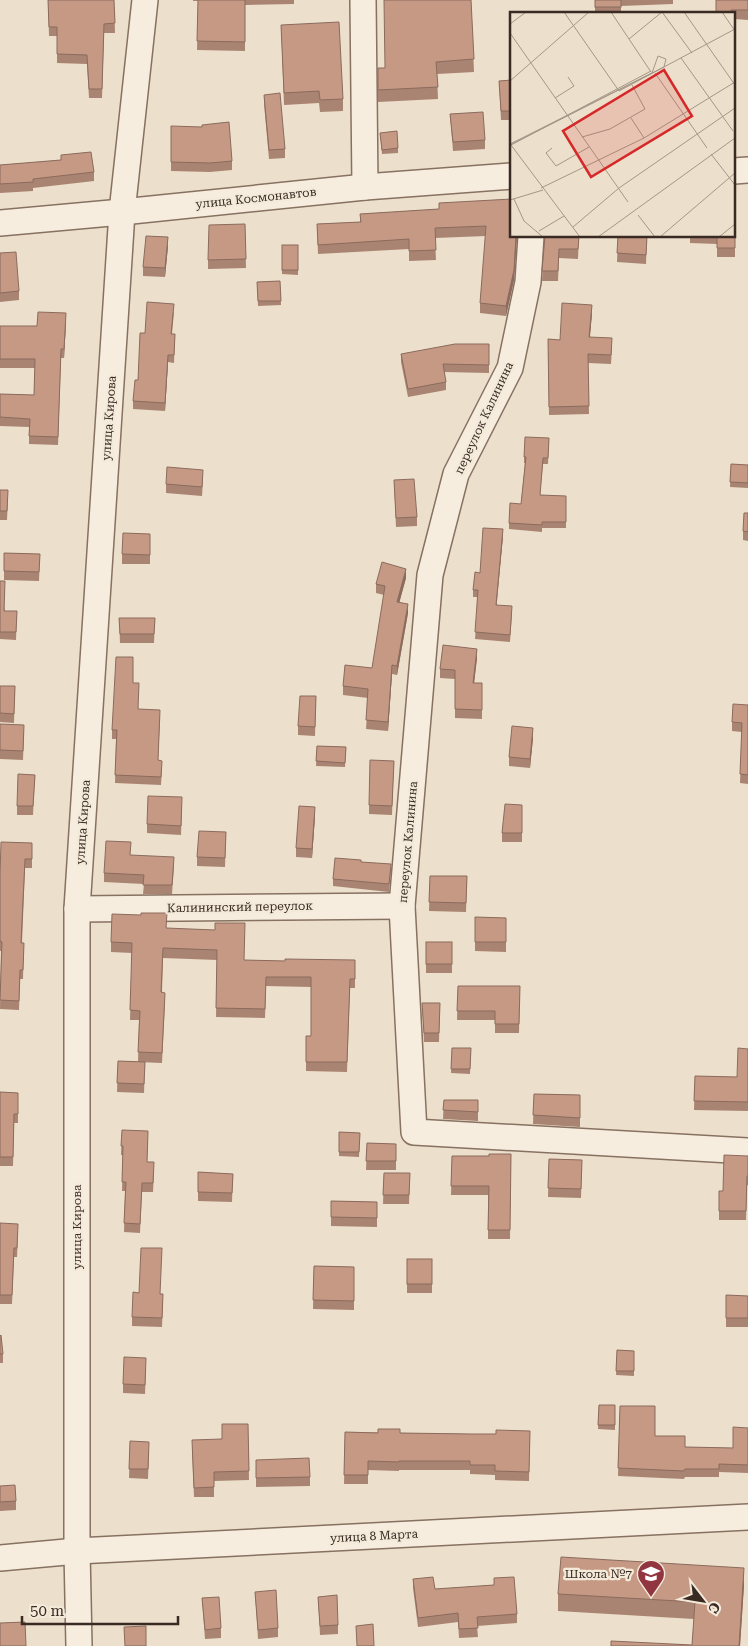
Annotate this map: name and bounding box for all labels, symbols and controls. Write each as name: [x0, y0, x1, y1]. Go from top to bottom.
inset map: [510, 12, 736, 238]
street label: улица Космонавтов: [195, 185, 317, 211]
street label: переулок Калинина: [452, 359, 516, 476]
street label: улица Кирова: [99, 375, 119, 461]
street label: улица Кирова: [73, 779, 93, 865]
street label: переулок Калинина: [396, 780, 420, 903]
street label: Калининский переулок: [167, 899, 313, 915]
street label: улица Кирова: [70, 1184, 84, 1269]
street label: улица 8 Марта: [330, 1527, 419, 1545]
school or university icon: Школа №7: [636, 1559, 666, 1598]
place label: Школа №7: [565, 1567, 632, 1581]
north arrow: [678, 1576, 728, 1626]
scale bar: [22, 1594, 179, 1626]
text: С: [705, 1599, 724, 1616]
text: 50 m: [30, 1602, 65, 1620]

